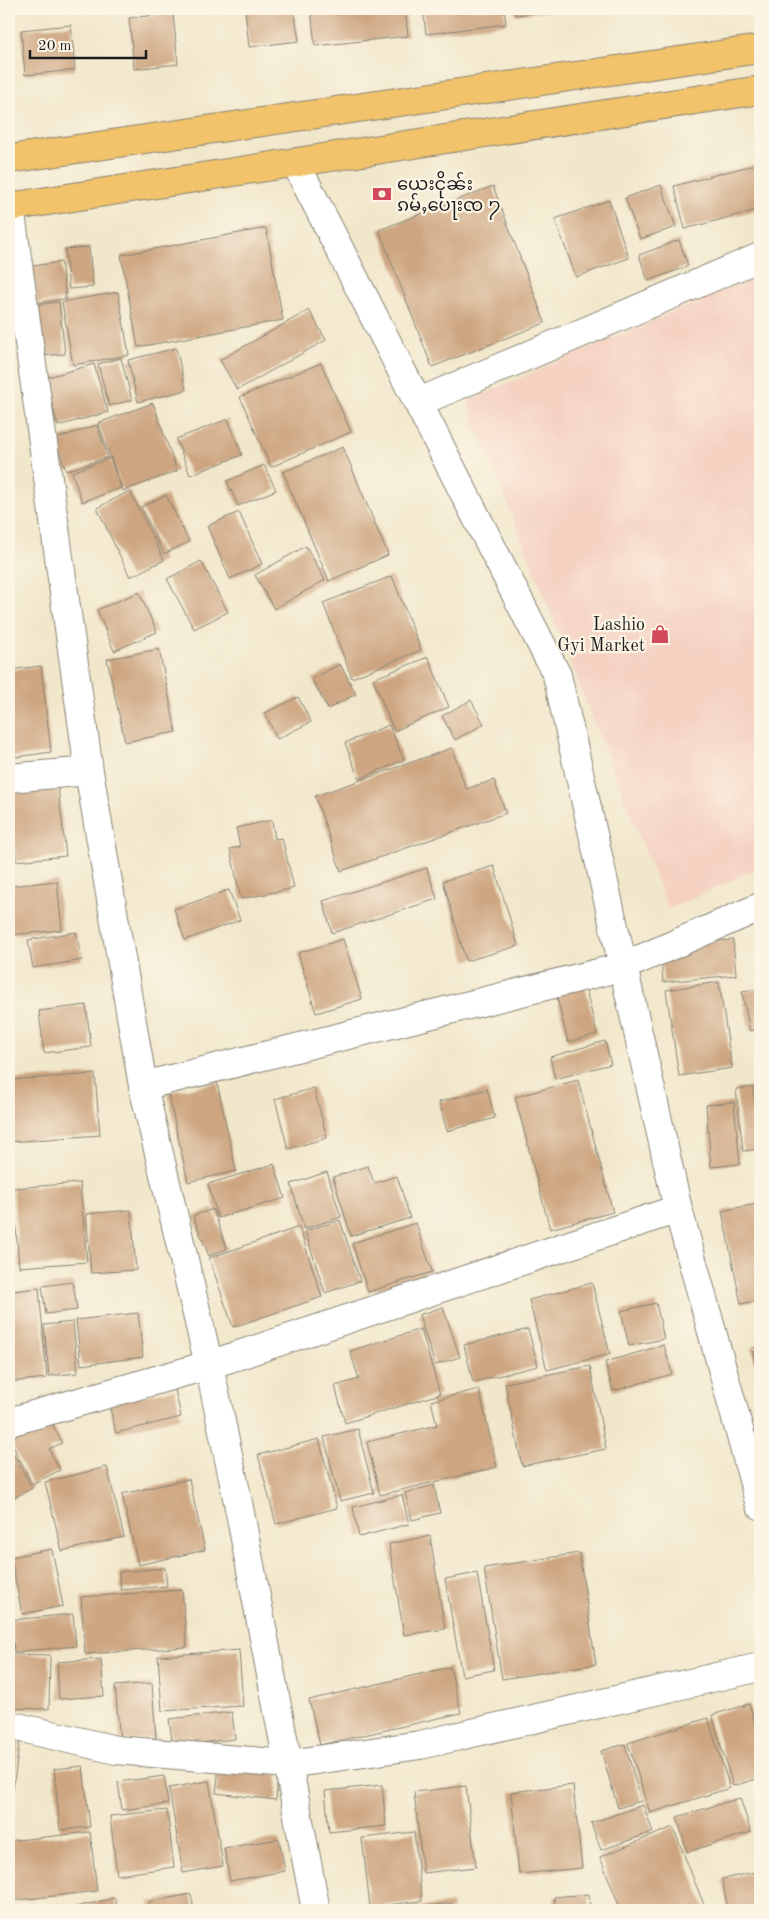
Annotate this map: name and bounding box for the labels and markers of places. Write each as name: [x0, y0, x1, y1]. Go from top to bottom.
place label: ယေးငိုၼ်း ၵမ်ႇပေႃးၸ ႒: [397, 170, 500, 220]
bank icon: ယေးငိုၼ်း ၵမ်ႇပေႃးၸ ႒: [371, 183, 393, 205]
place label: Lashio Gyi Market: [557, 616, 645, 655]
shop icon: Lashio Gyi Market: [649, 623, 671, 645]

